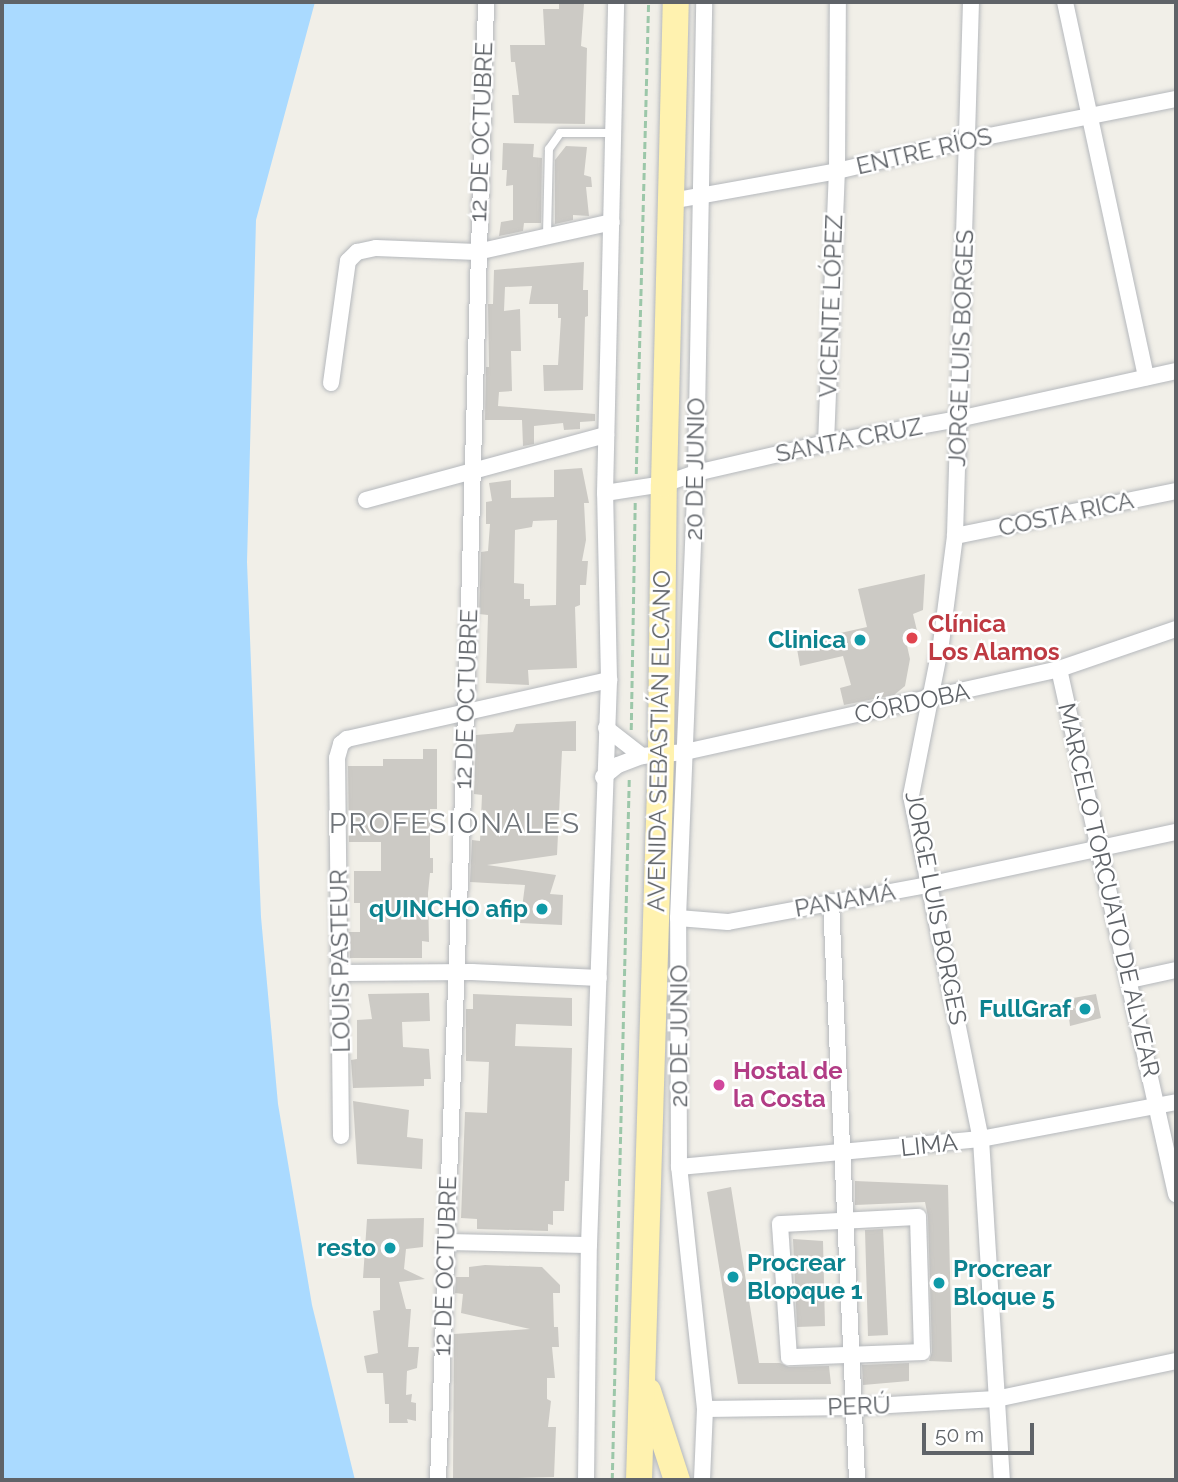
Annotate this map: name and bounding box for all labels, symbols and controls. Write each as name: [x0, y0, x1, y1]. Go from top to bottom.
street label: 12 DE OCTUBRE: [463, 41, 499, 223]
street label: ENTRE RÍOS: [853, 121, 995, 181]
street label: VICENTE LÓPEZ: [813, 214, 849, 398]
street label: JORGE LUIS BORGES: [942, 229, 980, 467]
street label: 20 DE JUNIO: [679, 397, 711, 541]
street label: SANTA CRUZ: [773, 412, 925, 468]
street label: COSTA RICA: [995, 486, 1137, 542]
street label: AVENIDA SEBASTIÁN ELCANO: [642, 569, 676, 913]
street label: 12 DE OCTUBRE: [448, 608, 484, 790]
place label: Clínica Los Alamos: [928, 610, 1060, 666]
place label: Clinica: [768, 626, 846, 654]
marker: Clínica Los Alamos: [902, 628, 922, 648]
marker: Clinica: [852, 632, 868, 648]
street label: CÓRDOBA: [852, 677, 972, 729]
street label: MARCELO TORCUATO DE ALVEAR: [1052, 700, 1166, 1080]
street label: JORGE LUIS BORGES: [899, 789, 973, 1027]
district label: PROFESIONALES: [331, 807, 579, 841]
street label: LOUIS PASTEUR: [324, 869, 356, 1053]
street label: PANAMÁ: [792, 877, 898, 923]
place label: qUINCHO afip: [369, 895, 528, 923]
marker: qUINCHO afip: [534, 901, 550, 917]
street label: 20 DE JUNIO: [665, 964, 693, 1108]
place label: FullGraf: [979, 995, 1071, 1023]
marker: FullGraf: [1077, 1001, 1093, 1017]
place label: Hostal de la Costa: [733, 1057, 843, 1113]
marker: Hostal de la Costa: [711, 1077, 727, 1093]
street label: LIMA: [899, 1128, 959, 1162]
street label: 12 DE OCTUBRE: [427, 1175, 463, 1357]
place label: resto: [317, 1234, 376, 1262]
marker: resto: [382, 1240, 398, 1256]
place label: Procrear Blopque 1: [747, 1249, 863, 1305]
place label: Procrear Bloque 5: [953, 1255, 1055, 1311]
marker: Procrear Blopque 1: [725, 1269, 741, 1285]
marker: Procrear Bloque 5: [931, 1275, 947, 1291]
street label: PERÚ: [827, 1391, 891, 1421]
scale bar: [926, 1408, 1038, 1452]
text: 50 m: [935, 1422, 984, 1447]

